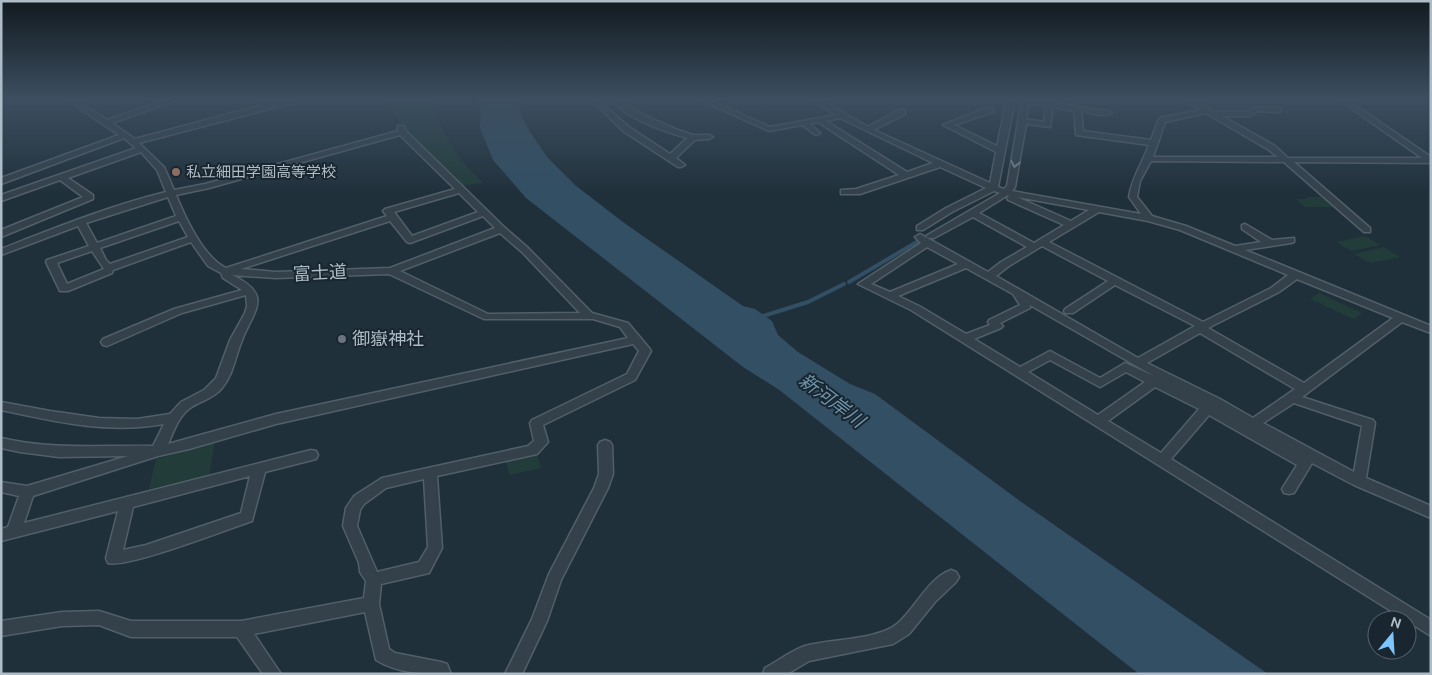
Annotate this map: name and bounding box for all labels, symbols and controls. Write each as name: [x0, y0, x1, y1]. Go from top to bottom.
one-way arrow: [1011, 159, 1021, 168]
place label: 私立細田学園高等学校: [186, 163, 336, 180]
marker: 私立細田学園高等学校: [170, 166, 182, 178]
street label: 富士道: [292, 261, 347, 283]
place label: 御嶽神社: [352, 328, 424, 348]
marker: 御嶽神社: [336, 333, 348, 345]
water label: 新河岸川: [795, 368, 871, 433]
north arrow: [1367, 610, 1417, 660]
text: N: [1389, 613, 1403, 632]

